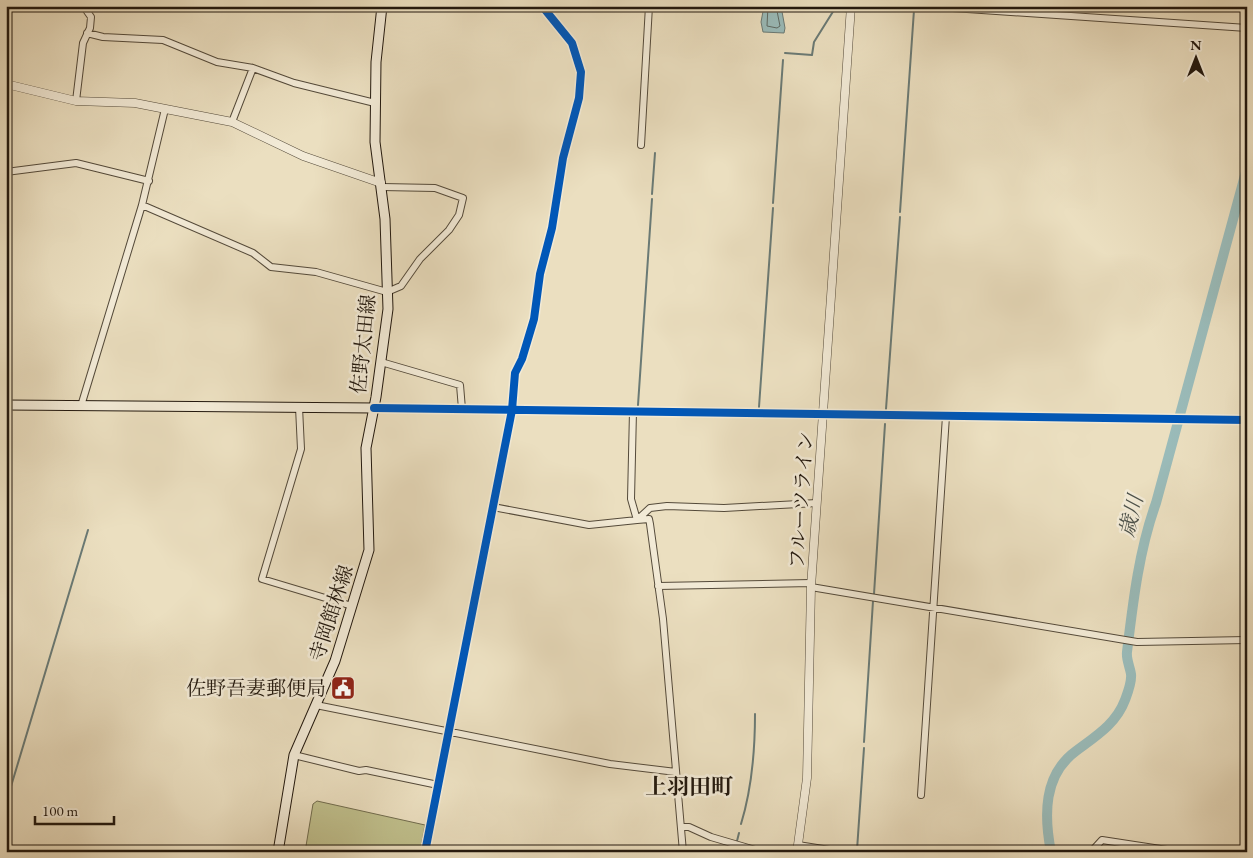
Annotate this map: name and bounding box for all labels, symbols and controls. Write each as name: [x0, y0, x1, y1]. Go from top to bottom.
north arrow: [1170, 32, 1220, 82]
text: N: [1190, 36, 1202, 54]
street label: 佐野太田線: [345, 293, 381, 395]
street label: フルーツライン: [783, 430, 819, 570]
water label: 歳川: [1112, 490, 1149, 540]
street label: 寺岡館林線: [303, 561, 359, 665]
place label: 佐野吾妻郵便局: [186, 675, 326, 701]
public building icon: 佐野吾妻郵便局: [330, 675, 356, 701]
district label: 上羽田町: [645, 772, 733, 801]
scale bar: [35, 793, 114, 825]
text: 100 m: [42, 801, 79, 820]

